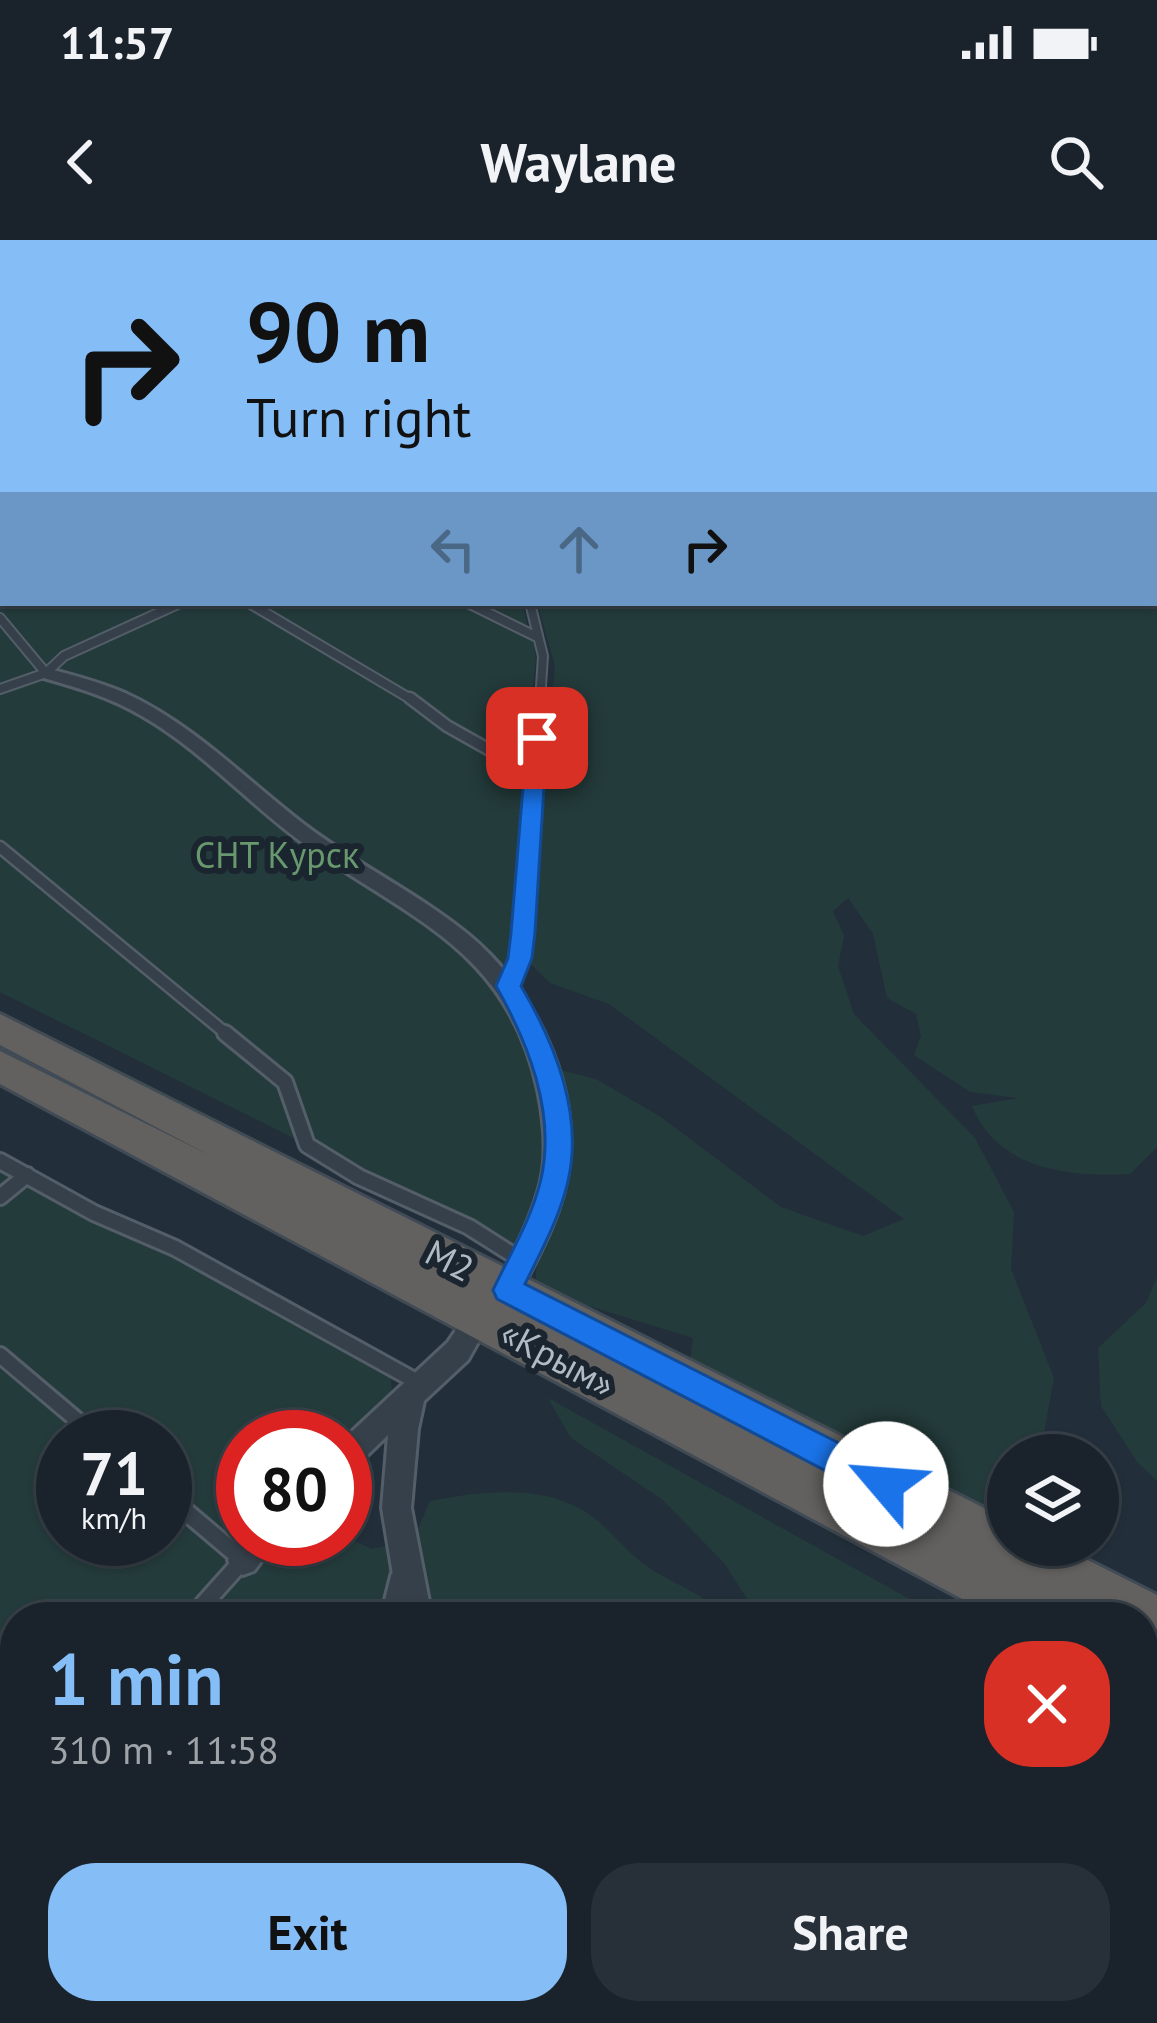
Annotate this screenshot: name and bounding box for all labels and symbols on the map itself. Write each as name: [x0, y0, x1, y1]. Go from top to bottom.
pin: [486, 687, 588, 789]
park label: СНТ Курск: [195, 831, 359, 878]
street label: М2: [418, 1228, 482, 1292]
street label: «Крым»: [493, 1308, 623, 1408]
speed limit sign: 80: [216, 1410, 372, 1566]
position arrow: [823, 1421, 949, 1547]

